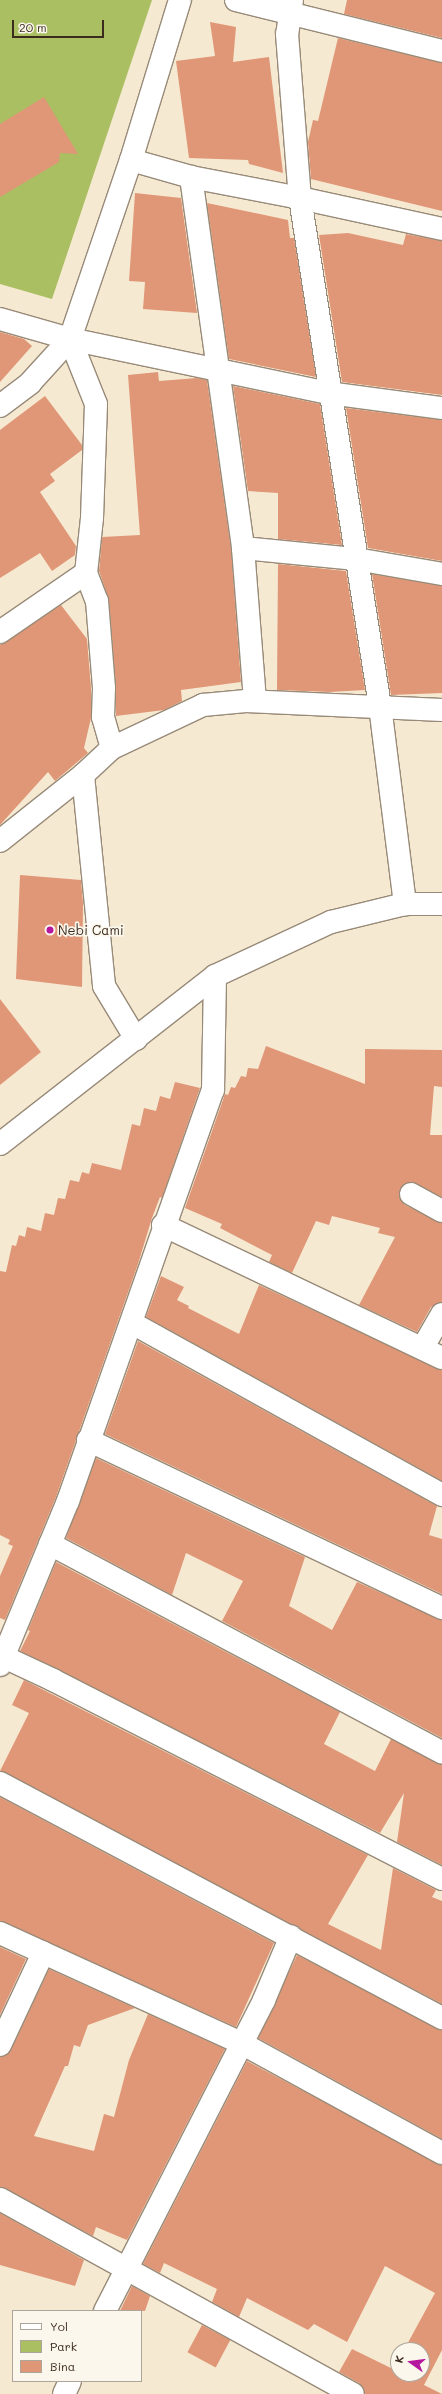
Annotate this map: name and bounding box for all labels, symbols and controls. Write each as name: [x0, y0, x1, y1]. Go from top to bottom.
scale bar: [14, 12, 106, 38]
text: 20 m: [19, 19, 47, 35]
place label: Nebi Cami: [58, 922, 124, 938]
marker: Nebi Cami: [45, 925, 55, 935]
legend: [12, 2310, 142, 2382]
text: Yol: [50, 2318, 68, 2334]
text: Park: [50, 2338, 77, 2354]
north arrow: [390, 2342, 430, 2382]
text: K: [391, 2354, 407, 2365]
text: Bina: [50, 2358, 75, 2374]

